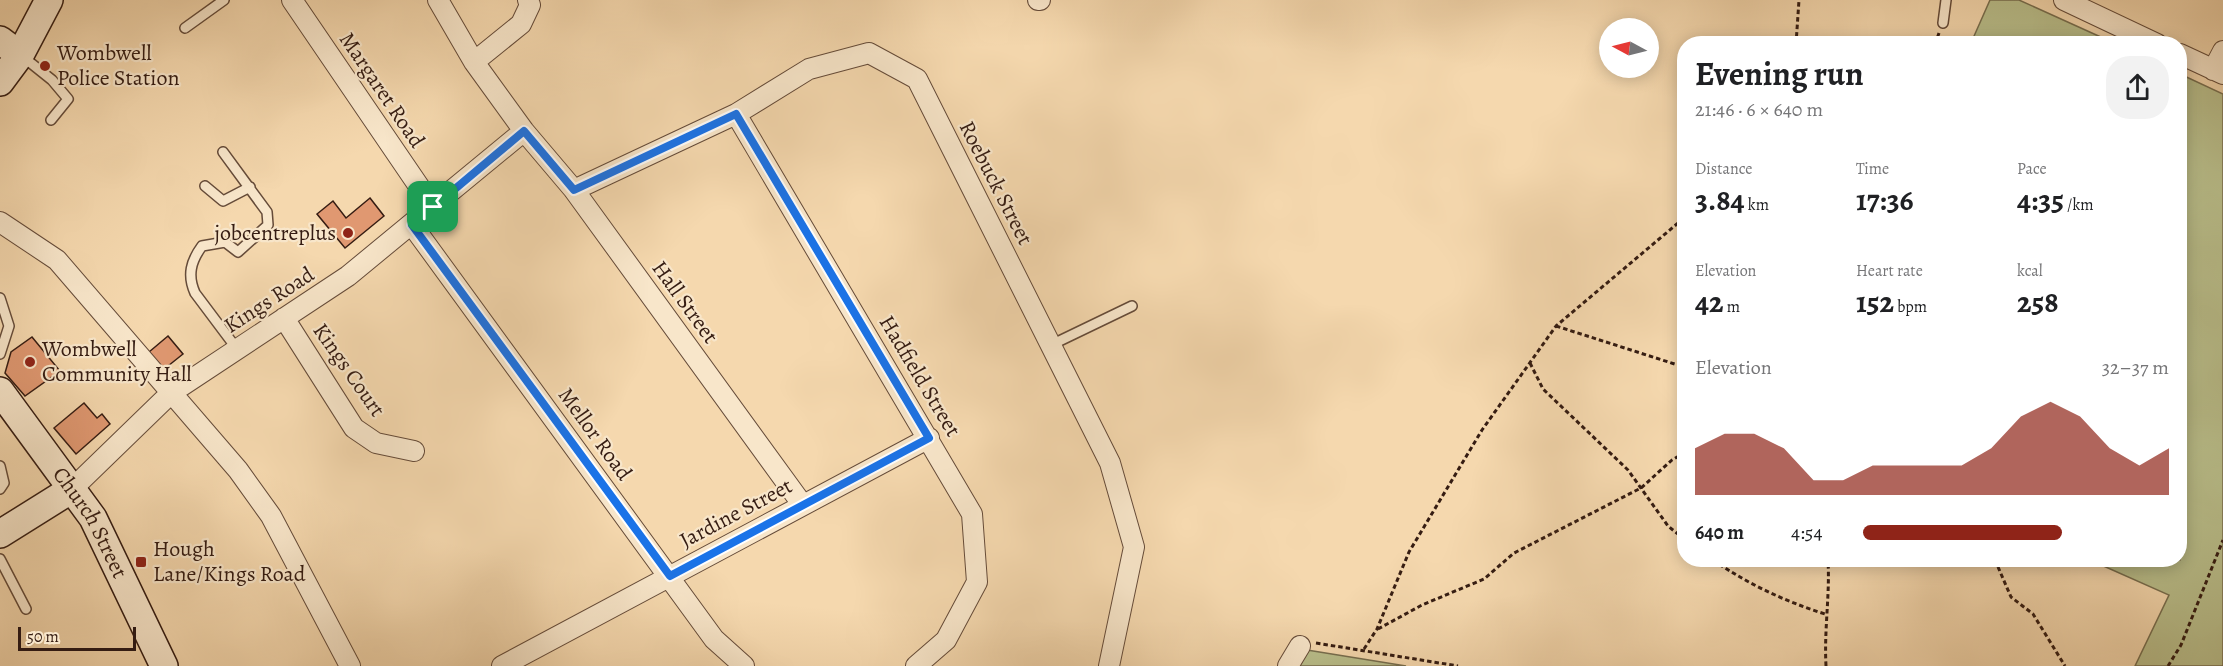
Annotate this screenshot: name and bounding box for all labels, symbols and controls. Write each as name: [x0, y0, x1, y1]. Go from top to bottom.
north arrow: [1599, 18, 1659, 78]
map controls: [1599, 18, 1659, 78]
street label: Margaret Road: [332, 26, 432, 154]
place label: Wombwell Police Station: [56, 38, 180, 93]
text: Evening run: [1695, 51, 1864, 96]
button: share: [2106, 56, 2169, 119]
marker: Wombwell Police Station: [38, 59, 52, 73]
text: 21:46 · 6 × 640 m: [1695, 96, 1823, 123]
street label: Roebuck Street: [952, 116, 1040, 250]
text: Distance: [1695, 158, 1752, 180]
text: Time: [1856, 158, 1889, 180]
text: Pace: [2017, 158, 2047, 180]
text: 3.84: [1695, 180, 1745, 220]
text: 17:36: [1856, 180, 1914, 220]
text: 4:35: [2017, 180, 2064, 220]
pin: [407, 181, 458, 232]
icon: arrive: [416, 190, 449, 223]
text: km: [1745, 194, 1769, 216]
text: /km: [2064, 194, 2094, 216]
place label: jobcentreplus: [214, 218, 336, 248]
marker: jobcentreplus: [341, 226, 355, 240]
street label: Hall Street: [645, 255, 725, 349]
street label: Kings Road: [218, 260, 320, 340]
text: Elevation: [1695, 260, 1756, 282]
text: Heart rate: [1856, 260, 1923, 282]
text: kcal: [2017, 260, 2043, 282]
text: 42: [1695, 282, 1724, 322]
text: 152: [1856, 282, 1894, 322]
text: 258: [2017, 282, 2059, 322]
text: m: [1724, 296, 1740, 318]
text: bpm: [1894, 296, 1927, 318]
street label: Hadfield Street: [872, 310, 968, 442]
street label: Kings Court: [306, 317, 392, 423]
place label: Wombwell Community Hall: [41, 334, 192, 389]
text: Elevation: [1695, 354, 1772, 381]
text: 32–37 m: [2102, 354, 2169, 381]
marker: Wombwell Community Hall: [23, 355, 37, 369]
street label: Mellor Road: [551, 381, 639, 487]
street label: Church Street: [45, 461, 135, 583]
street label: Jardine Street: [674, 471, 798, 555]
text: 640 m: [1695, 519, 1744, 546]
text: 4:54: [1791, 519, 1822, 546]
place label: Hough Lane/Kings Road: [153, 534, 306, 589]
marker: Hough Lane/Kings Road: [134, 555, 148, 569]
scale bar: [18, 624, 136, 652]
text: 50 m: [27, 626, 59, 648]

